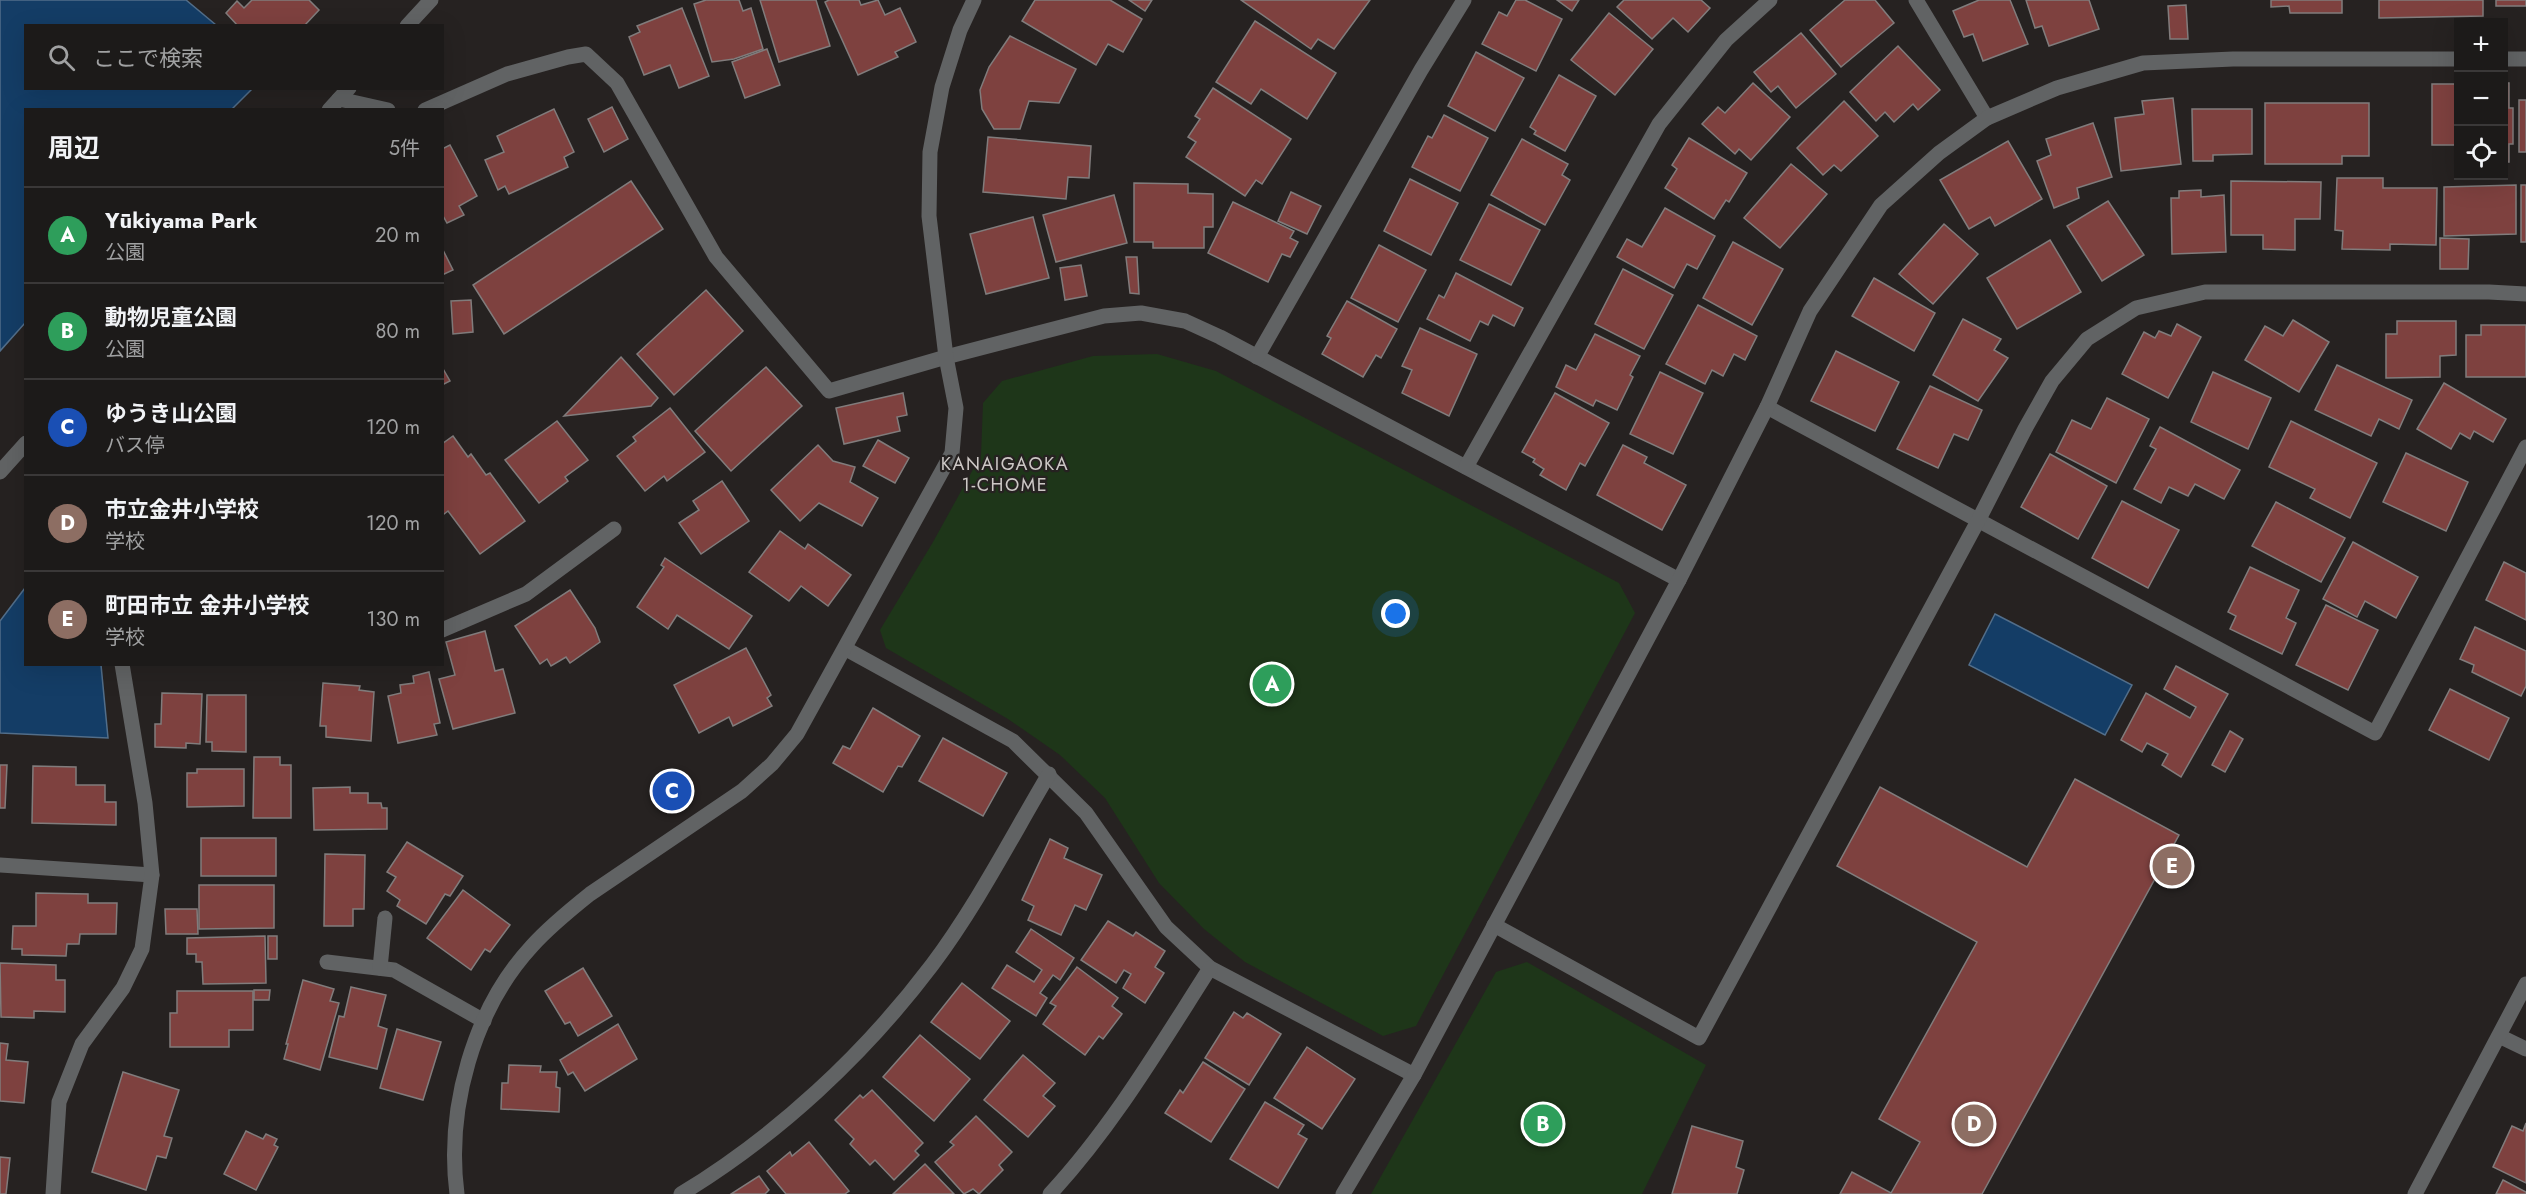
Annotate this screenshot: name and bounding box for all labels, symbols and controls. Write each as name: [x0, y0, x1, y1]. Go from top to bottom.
map controls: [2454, 18, 2508, 180]
button: +: [2454, 18, 2508, 72]
search box: [24, 24, 444, 90]
icon: search: [45, 41, 78, 74]
text: ここで検索: [93, 42, 203, 74]
button: −: [2454, 72, 2508, 126]
button: locate: [2454, 126, 2508, 180]
text: 周辺: [48, 129, 100, 167]
text: 5件: [389, 134, 420, 163]
text: Yūkiyama Park: [105, 204, 257, 236]
text: A: [60, 221, 75, 250]
text: 20 m: [375, 221, 420, 250]
text: 公園: [105, 238, 145, 267]
text: 動物児童公園: [105, 301, 237, 333]
text: B: [61, 317, 74, 346]
text: 80 m: [375, 317, 420, 346]
text: 公園: [105, 335, 145, 364]
text: ゆうき山公園: [105, 397, 237, 429]
text: C: [60, 413, 75, 442]
text: 120 m: [366, 413, 420, 442]
text: バス停: [105, 431, 165, 460]
district label: KANAIGAOKA 1-CHOME: [941, 451, 1069, 498]
text: 市立金井小学校: [105, 493, 259, 525]
text: D: [60, 509, 75, 538]
text: 120 m: [366, 509, 420, 538]
text: 学校: [105, 527, 145, 556]
text: 町田市立 金井小学校: [105, 589, 310, 621]
your location: [1381, 599, 1410, 628]
text: E: [61, 605, 74, 634]
text: 130 m: [366, 605, 420, 634]
text: 学校: [105, 623, 145, 652]
pin: A: [1252, 662, 1292, 706]
pin: C: [652, 768, 692, 814]
pin: E: [2152, 844, 2192, 888]
pin: B: [1524, 1102, 1562, 1146]
pin: D: [1954, 1102, 1994, 1146]

